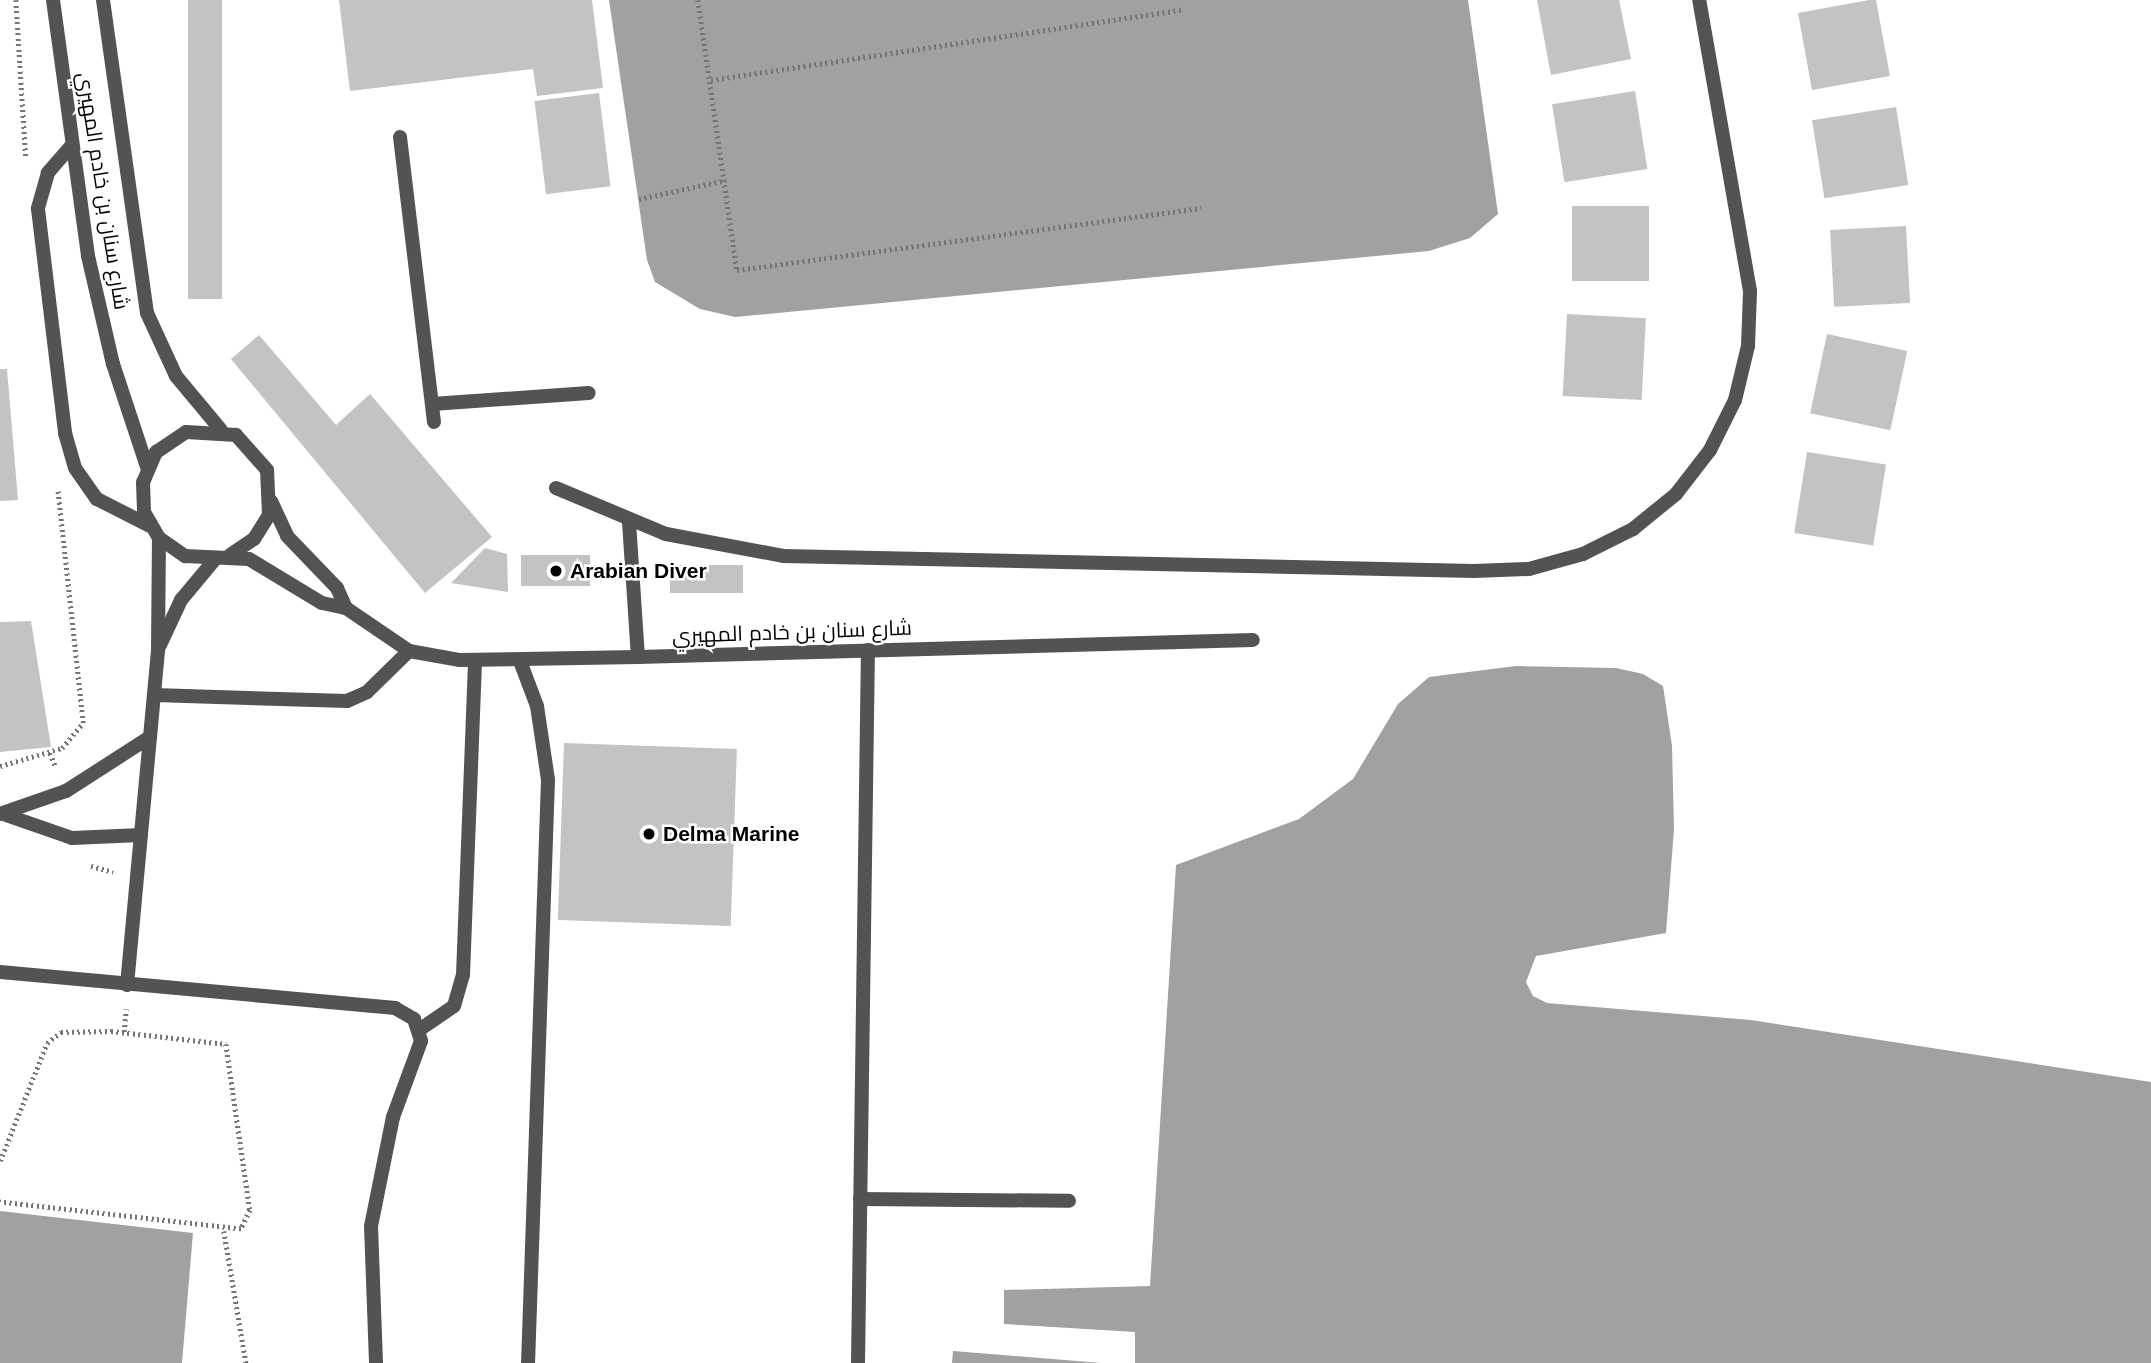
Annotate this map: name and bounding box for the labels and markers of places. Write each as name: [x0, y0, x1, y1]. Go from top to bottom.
place label: Arabian Diver: [570, 558, 707, 584]
marker: Arabian Diver: [548, 563, 564, 579]
place label: Delma Marine: [663, 821, 800, 847]
marker: Delma Marine: [641, 826, 657, 842]

